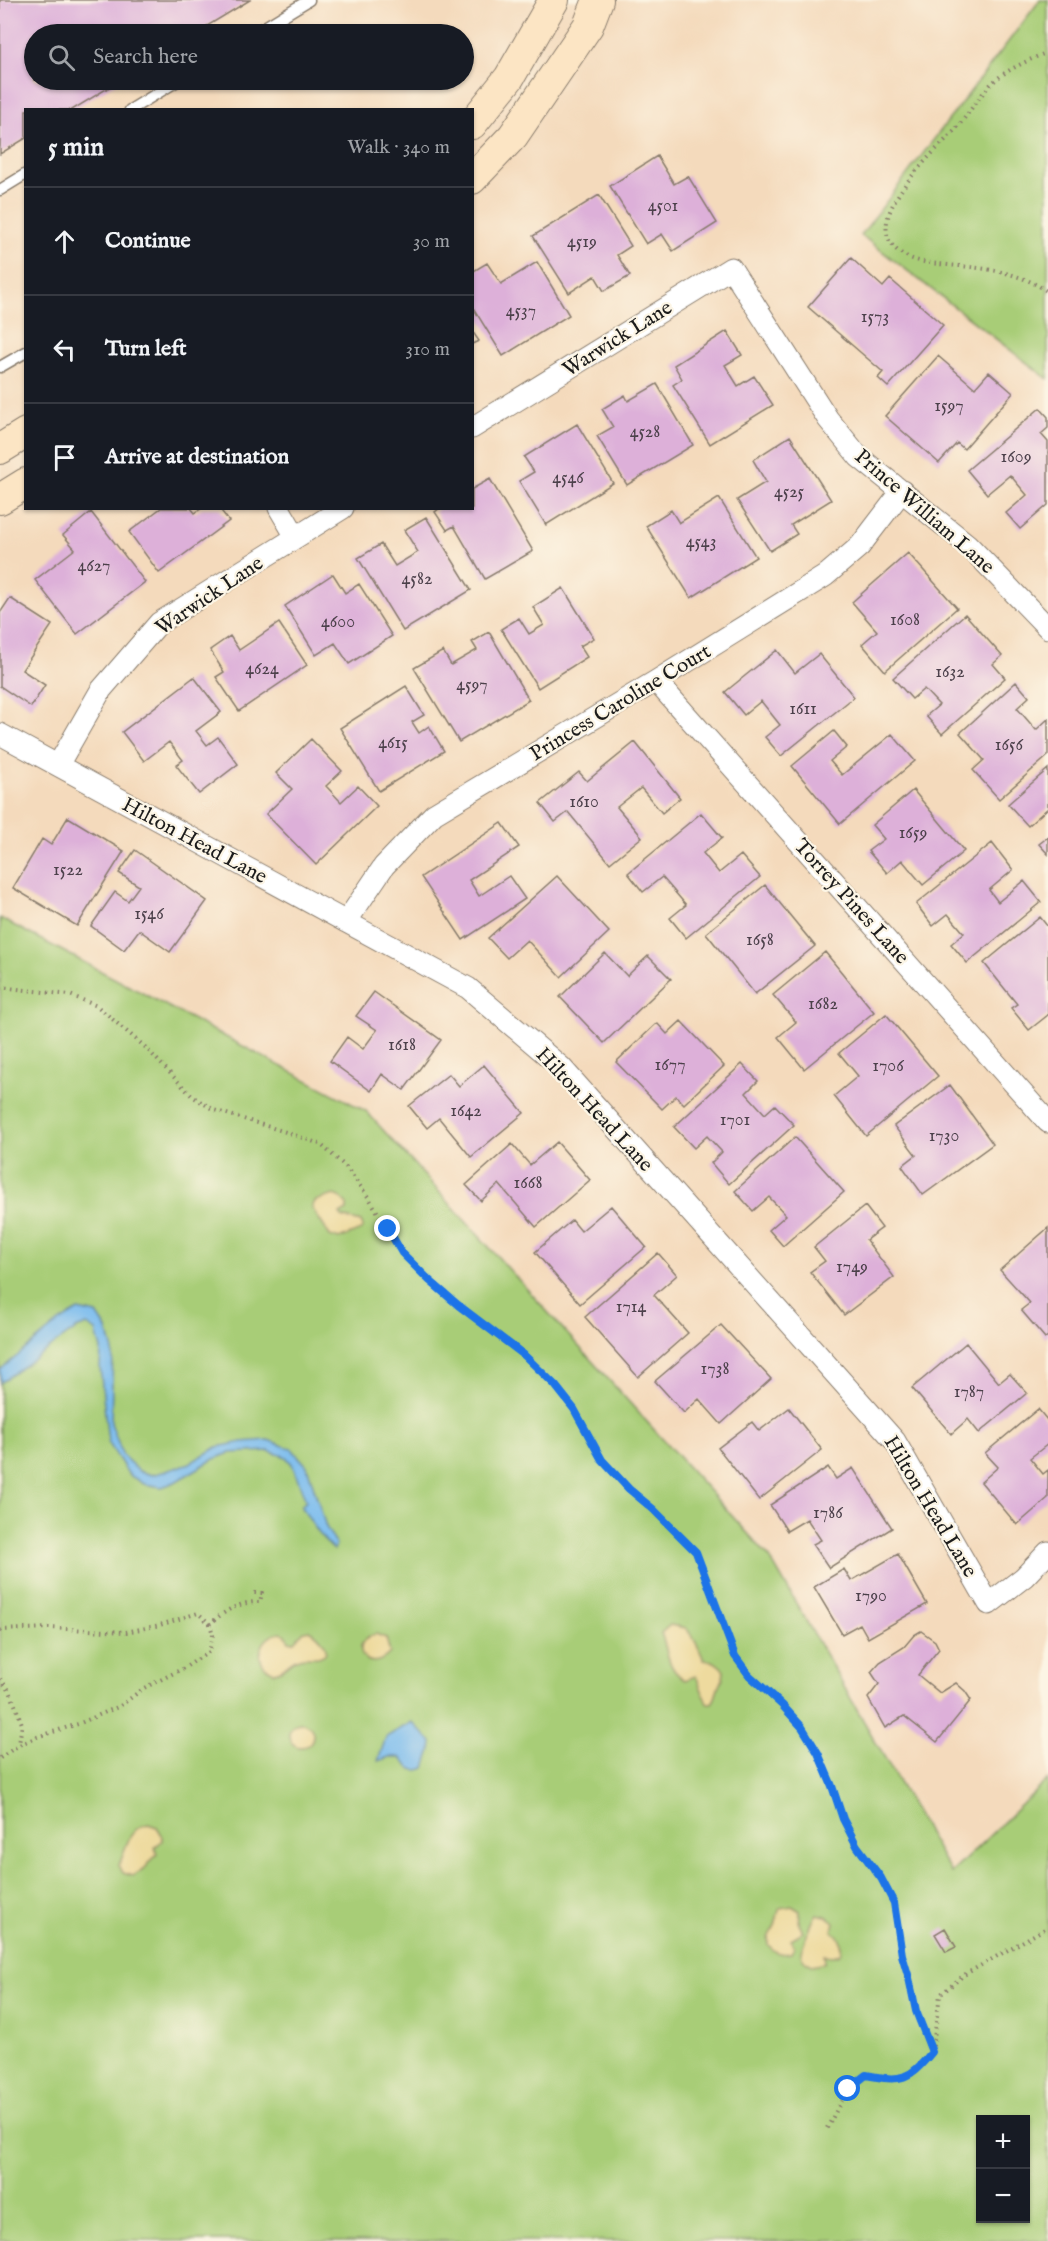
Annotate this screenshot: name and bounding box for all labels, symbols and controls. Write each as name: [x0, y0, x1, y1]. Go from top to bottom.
search box: [24, 24, 474, 90]
icon: search: [45, 41, 78, 74]
text: Search here: [93, 43, 198, 71]
text: 5 min: [48, 131, 104, 164]
text: Walk · 340 m: [347, 135, 450, 160]
house number: 4501: [648, 195, 678, 218]
icon: ahead: [48, 225, 81, 258]
text: Continue: [105, 227, 191, 255]
text: 30 m: [413, 229, 450, 254]
house number: 4519: [567, 231, 597, 254]
street label: Warwick Lane: [558, 295, 678, 384]
house number: 4537: [506, 300, 536, 323]
house number: 1573: [861, 306, 889, 329]
icon: left: [48, 333, 81, 366]
text: Turn left: [105, 335, 187, 363]
text: 310 m: [406, 337, 450, 362]
house number: 1597: [934, 395, 964, 418]
house number: 4528: [630, 421, 660, 444]
icon: arrive: [48, 441, 81, 474]
text: Arrive at destination: [105, 443, 289, 471]
street label: Prince William Lane: [848, 444, 1000, 581]
house number: 1609: [1001, 446, 1032, 469]
house number: 4546: [552, 467, 584, 490]
house number: 4525: [774, 481, 805, 504]
house number: 4543: [686, 531, 716, 554]
street label: Warwick Lane: [151, 550, 269, 642]
house number: 4627: [77, 555, 111, 578]
house number: 4582: [402, 568, 432, 591]
house number: 1608: [890, 609, 920, 632]
house number: 4600: [321, 611, 355, 634]
street label: Princess Caroline Court: [525, 639, 716, 768]
house number: 4624: [245, 658, 279, 681]
house number: 1632: [935, 661, 965, 684]
house number: 4597: [456, 674, 488, 697]
house number: 1611: [789, 698, 817, 721]
house number: 4615: [378, 732, 408, 755]
house number: 1656: [995, 734, 1024, 757]
house number: 1610: [569, 791, 599, 814]
street label: Hilton Head Lane: [117, 792, 272, 891]
house number: 1659: [899, 822, 927, 845]
street label: Torrey Pines Lane: [787, 834, 915, 971]
house number: 1522: [53, 859, 83, 882]
house number: 1546: [134, 903, 164, 926]
house number: 1658: [746, 929, 774, 952]
house number: 1682: [808, 993, 838, 1016]
house number: 1618: [388, 1034, 416, 1057]
street label: Hilton Head Lane: [529, 1042, 659, 1178]
house number: 1677: [654, 1054, 686, 1077]
house number: 1706: [872, 1055, 904, 1078]
house number: 1642: [450, 1100, 482, 1123]
house number: 1701: [720, 1109, 750, 1132]
house number: 1730: [929, 1125, 959, 1148]
house number: 1668: [514, 1172, 542, 1195]
route end: [374, 1215, 400, 1241]
house number: 1749: [836, 1256, 868, 1279]
house number: 1714: [616, 1296, 647, 1319]
house number: 1738: [701, 1358, 729, 1381]
house number: 1787: [954, 1381, 984, 1404]
street label: Hilton Head Lane: [877, 1431, 983, 1583]
house number: 1786: [813, 1502, 843, 1525]
house number: 1790: [855, 1585, 887, 1608]
route start: [834, 2075, 860, 2101]
map controls: [976, 2115, 1030, 2223]
button: +: [976, 2115, 1030, 2169]
button: −: [976, 2169, 1030, 2223]

